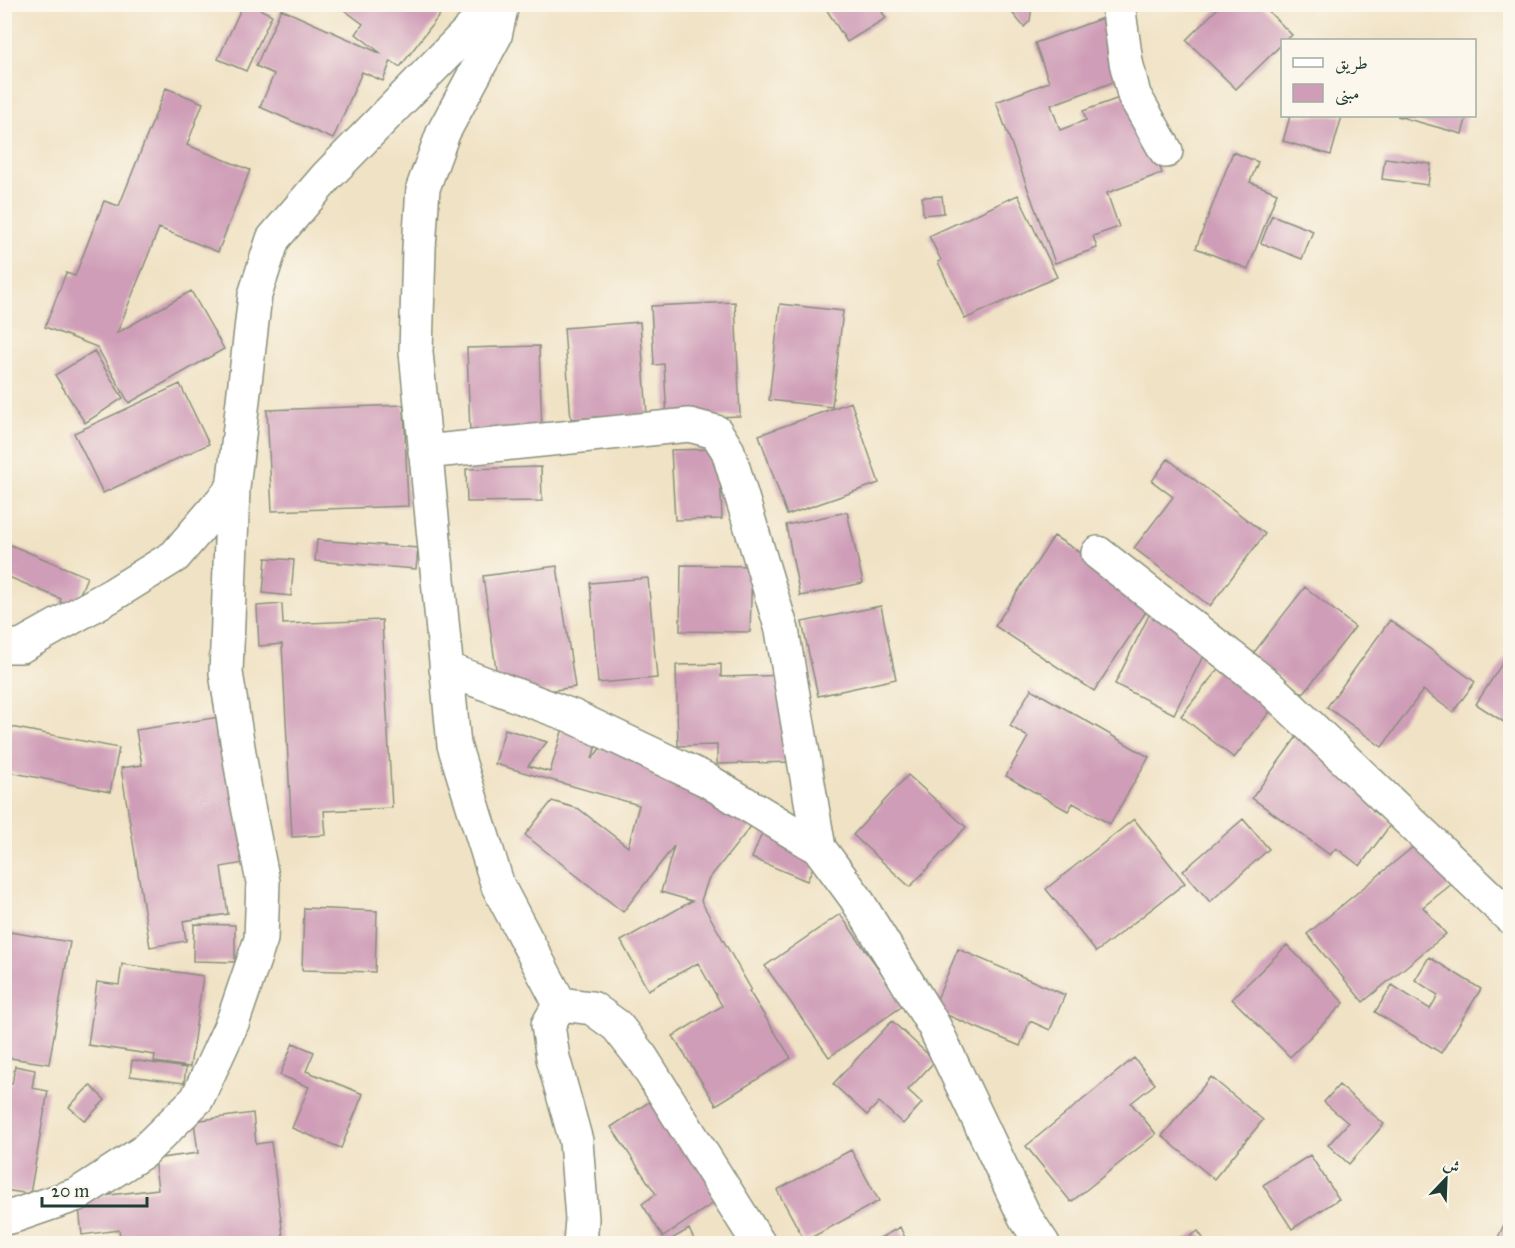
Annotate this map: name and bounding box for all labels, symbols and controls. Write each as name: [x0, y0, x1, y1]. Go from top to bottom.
legend: [1281, 39, 1476, 117]
text: طريق: [1335, 52, 1368, 75]
text: مبنى: [1335, 82, 1360, 106]
north arrow: [1416, 1149, 1476, 1209]
text: ش: [1441, 1154, 1463, 1177]
scale bar: [42, 1170, 147, 1208]
text: 20 m: [51, 1180, 89, 1202]

